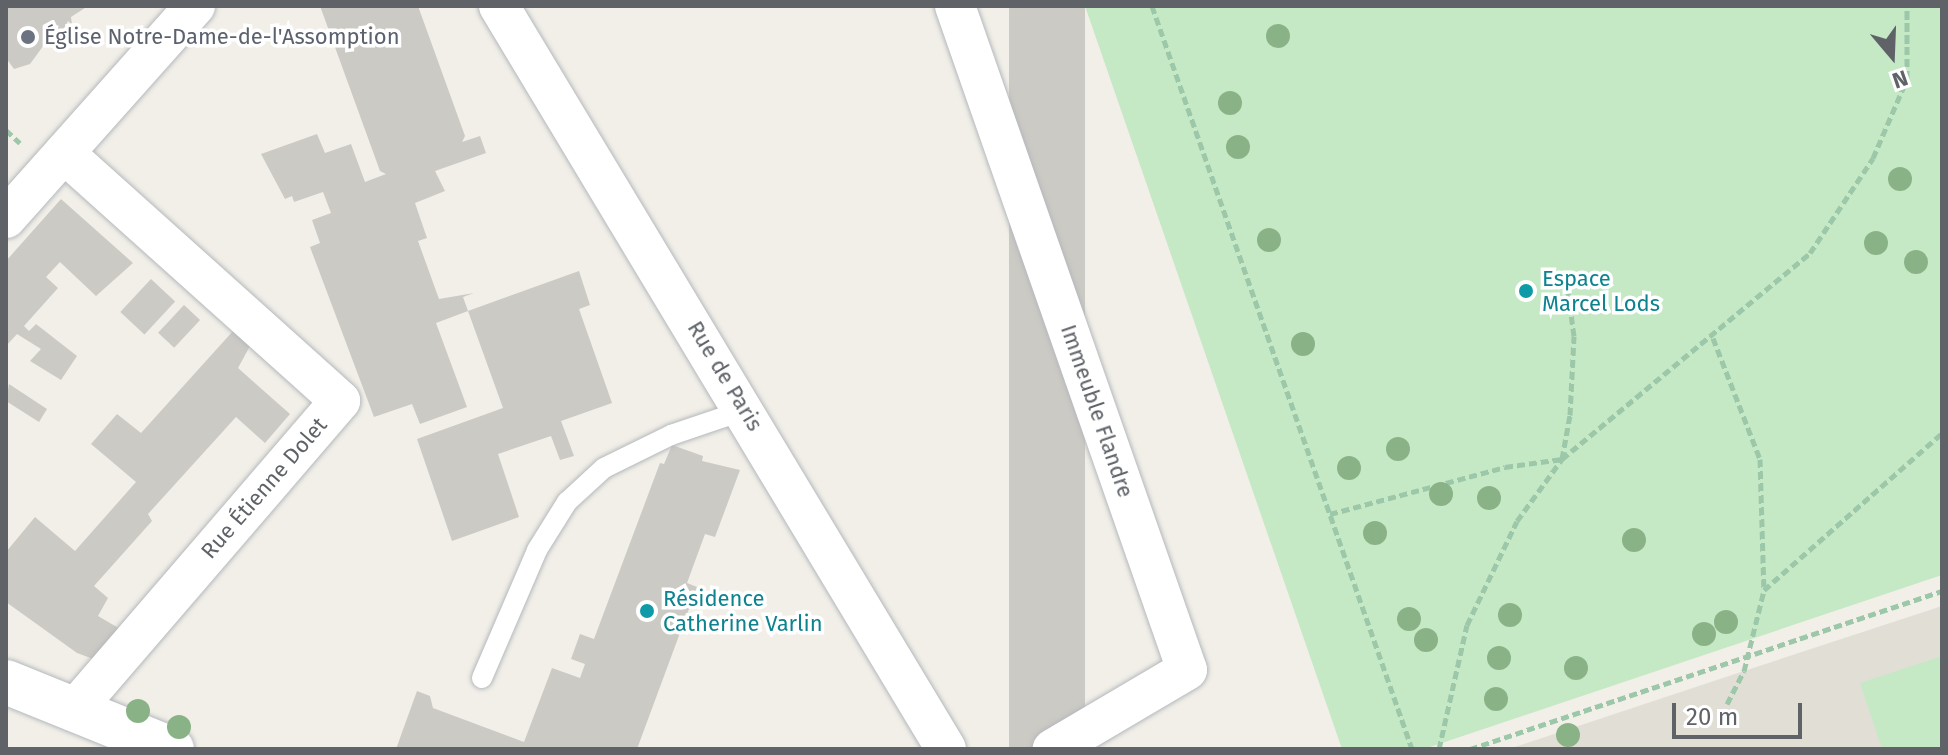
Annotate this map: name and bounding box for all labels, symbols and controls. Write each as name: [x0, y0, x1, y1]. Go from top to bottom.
north arrow: [1852, 16, 1932, 96]
place label: Église Notre-Dame-de-l'Assomption: [44, 24, 400, 50]
marker: Église Notre-Dame-de-l'Assomption: [19, 28, 37, 46]
text: N: [1889, 64, 1911, 94]
place label: Espace Marcel Lods: [1542, 265, 1660, 316]
marker: Espace Marcel Lods: [1517, 282, 1535, 300]
street label: Rue de Paris: [682, 316, 768, 436]
street label: Immeuble Flandre: [1055, 321, 1139, 501]
street label: Rue Étienne Dolet: [196, 412, 332, 564]
place label: Résidence Catherine Varlin: [663, 585, 823, 636]
marker: Résidence Catherine Varlin: [638, 602, 656, 620]
scale bar: [1676, 687, 1806, 737]
text: 20 m: [1686, 703, 1738, 731]

